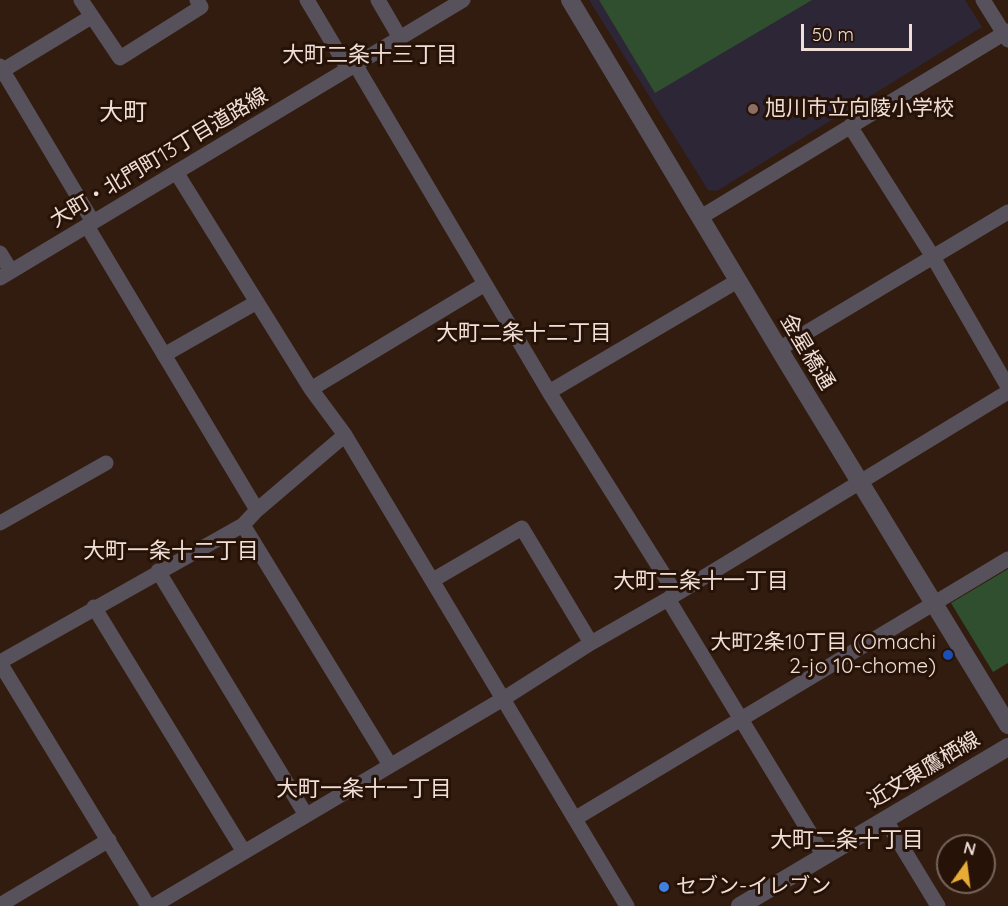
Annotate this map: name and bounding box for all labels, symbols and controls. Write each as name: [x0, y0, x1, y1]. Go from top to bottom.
scale bar: [804, 12, 915, 50]
text: 50 m: [812, 23, 854, 46]
district label: 大町二条十三丁目: [282, 42, 458, 68]
street label: 大町・北門町13丁目道路線: [45, 83, 273, 233]
place label: 旭川市立向陵小学校: [765, 96, 954, 122]
district label: 大町: [99, 99, 147, 127]
marker: 旭川市立向陵小学校: [746, 102, 760, 116]
street label: 金星橋通: [775, 310, 839, 394]
district label: 大町二条十二丁目: [436, 320, 612, 346]
district label: 大町一条十二丁目: [83, 538, 259, 564]
district label: 大町二条十一丁目: [613, 568, 789, 594]
place label: 大町2条10丁目 (Omachi 2-jo 10-chome): [710, 630, 936, 680]
marker: 大町2条10丁目 (Omachi 2-jo 10-chome): [941, 648, 955, 662]
street label: 近文東鷹栖線: [864, 727, 984, 813]
district label: 大町一条十一丁目: [276, 776, 452, 802]
district label: 大町二条十丁目: [770, 827, 924, 853]
north arrow: [936, 834, 996, 894]
text: N: [962, 837, 978, 860]
place label: セブン-イレブン: [676, 874, 831, 900]
marker: セブン-イレブン: [657, 880, 671, 894]

